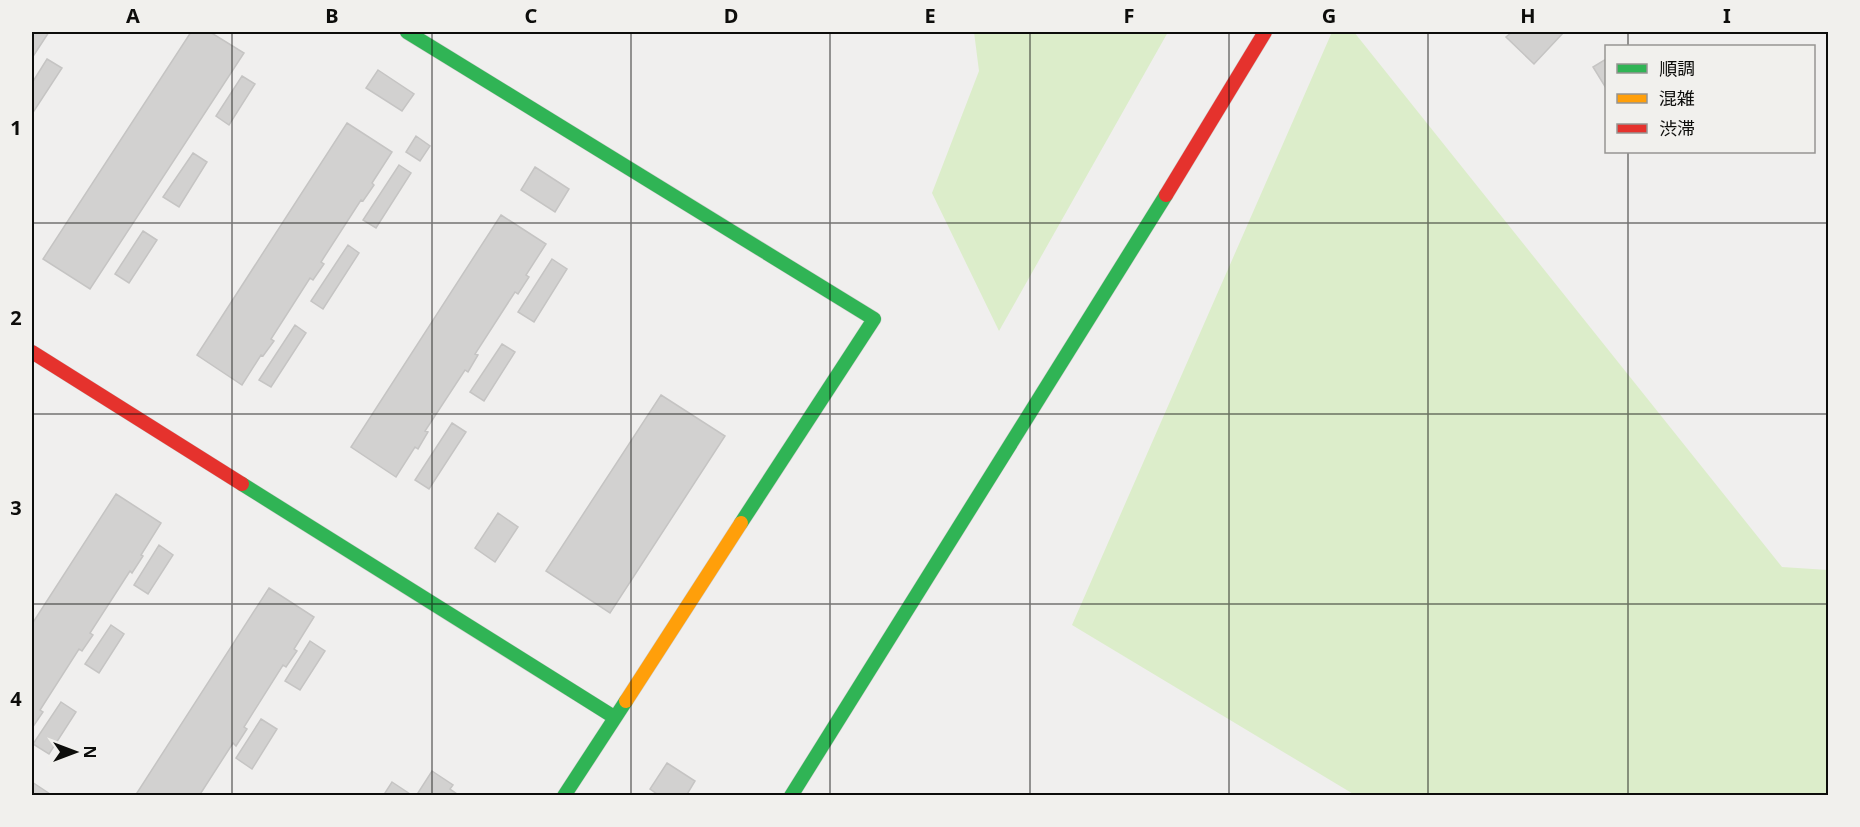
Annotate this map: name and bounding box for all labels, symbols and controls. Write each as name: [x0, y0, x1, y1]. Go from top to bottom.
text: A: [126, 2, 140, 29]
text: B: [325, 2, 339, 29]
text: C: [525, 2, 538, 29]
text: D: [724, 2, 738, 29]
text: E: [924, 2, 936, 29]
text: F: [1124, 2, 1134, 29]
text: G: [1322, 2, 1336, 29]
text: H: [1520, 2, 1536, 29]
text: I: [1723, 2, 1731, 29]
legend: [1605, 45, 1815, 153]
text: 順調: [1659, 56, 1695, 80]
text: 混雑: [1659, 86, 1695, 110]
text: 1: [10, 114, 22, 141]
text: 渋滞: [1659, 116, 1695, 140]
text: 2: [10, 304, 22, 331]
text: 3: [10, 494, 22, 521]
text: 4: [10, 685, 22, 712]
north arrow: [45, 722, 105, 782]
text: N: [79, 745, 101, 759]

